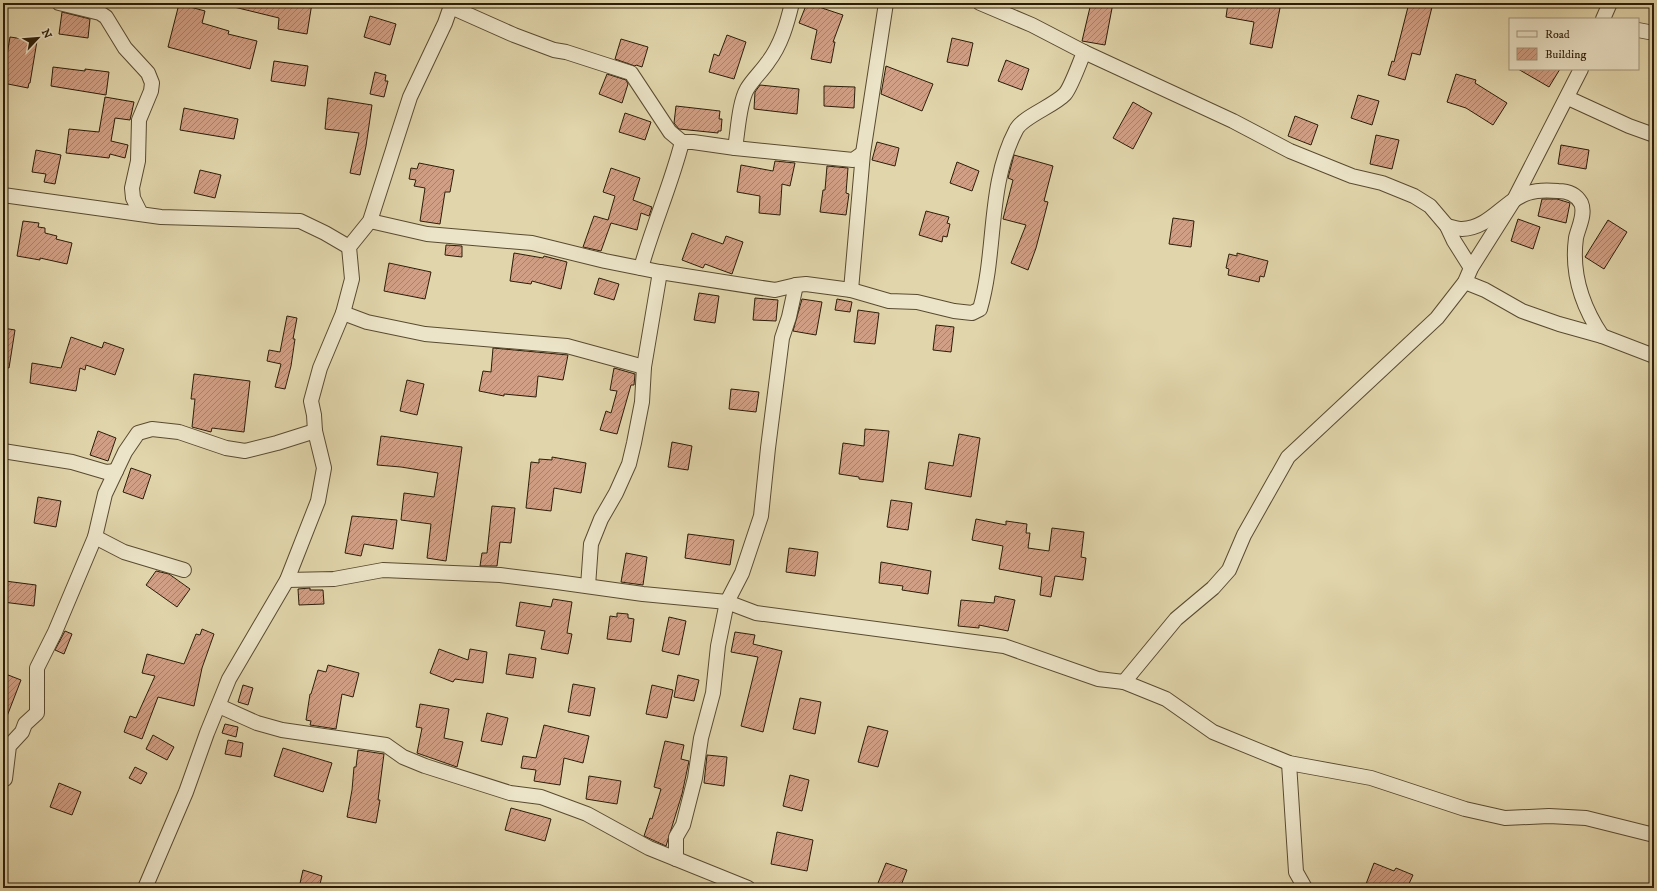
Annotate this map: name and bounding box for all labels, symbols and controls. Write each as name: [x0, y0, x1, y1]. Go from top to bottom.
north arrow: [18, 18, 58, 58]
legend: [1509, 18, 1639, 70]
text: N: [38, 27, 54, 41]
text: Road: [1545, 27, 1570, 42]
text: Building: [1545, 47, 1586, 62]

